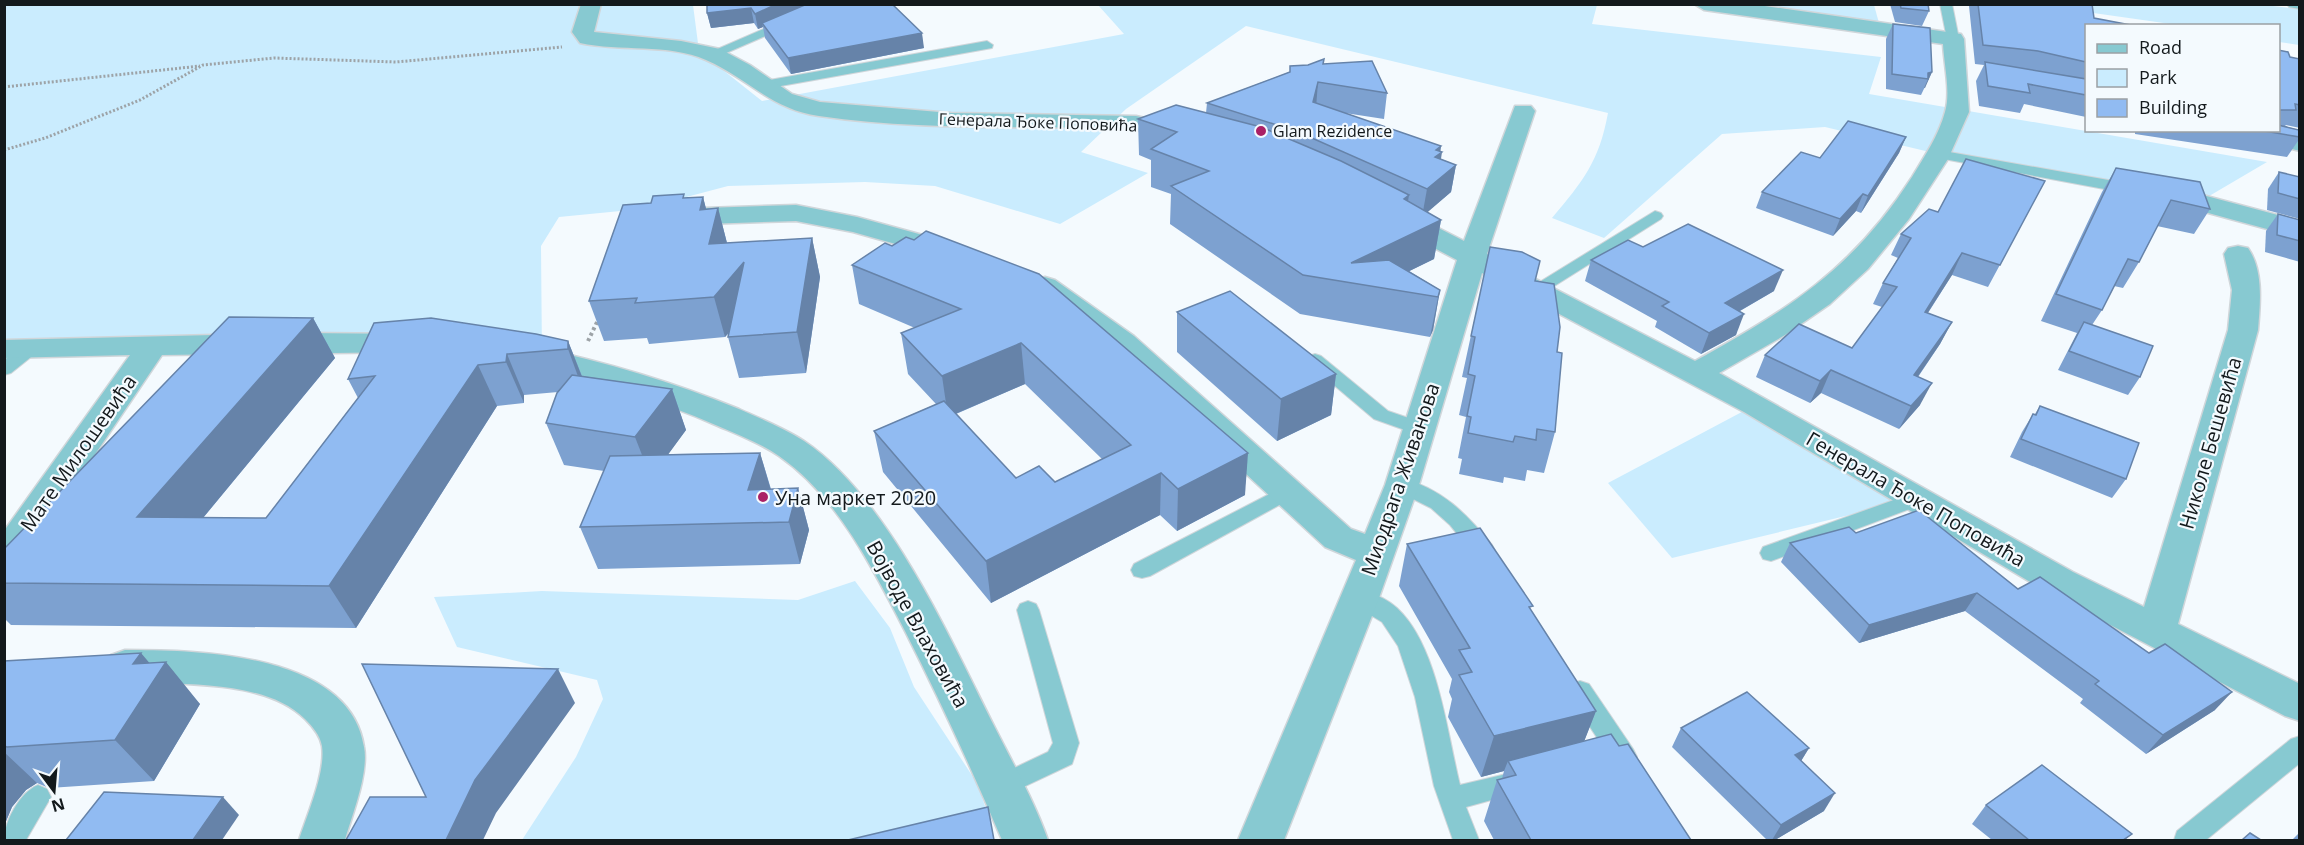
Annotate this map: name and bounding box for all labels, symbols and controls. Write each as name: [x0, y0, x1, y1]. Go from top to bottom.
legend: [2085, 24, 2280, 132]
text: Road: [2139, 35, 2182, 59]
text: Park: [2139, 65, 2177, 89]
text: Building: [2139, 95, 2207, 119]
street label: Генерала Ђоке Поповића: [938, 108, 1138, 136]
place label: Glam Rezidence: [1273, 120, 1392, 142]
marker: Glam Rezidence: [1254, 124, 1268, 138]
street label: Николе Бешевића: [2173, 354, 2247, 532]
street label: Мате Милошевића: [14, 369, 142, 537]
street label: Миодрага Живанова: [1354, 379, 1446, 579]
street label: Генерала Ђоке Поповића: [1802, 425, 2030, 573]
place label: Уна маркет 2020: [775, 484, 936, 511]
marker: Уна маркет 2020: [756, 490, 770, 504]
street label: Војводе Влаховића: [861, 536, 975, 712]
north arrow: [24, 761, 84, 821]
text: N: [49, 793, 67, 818]

